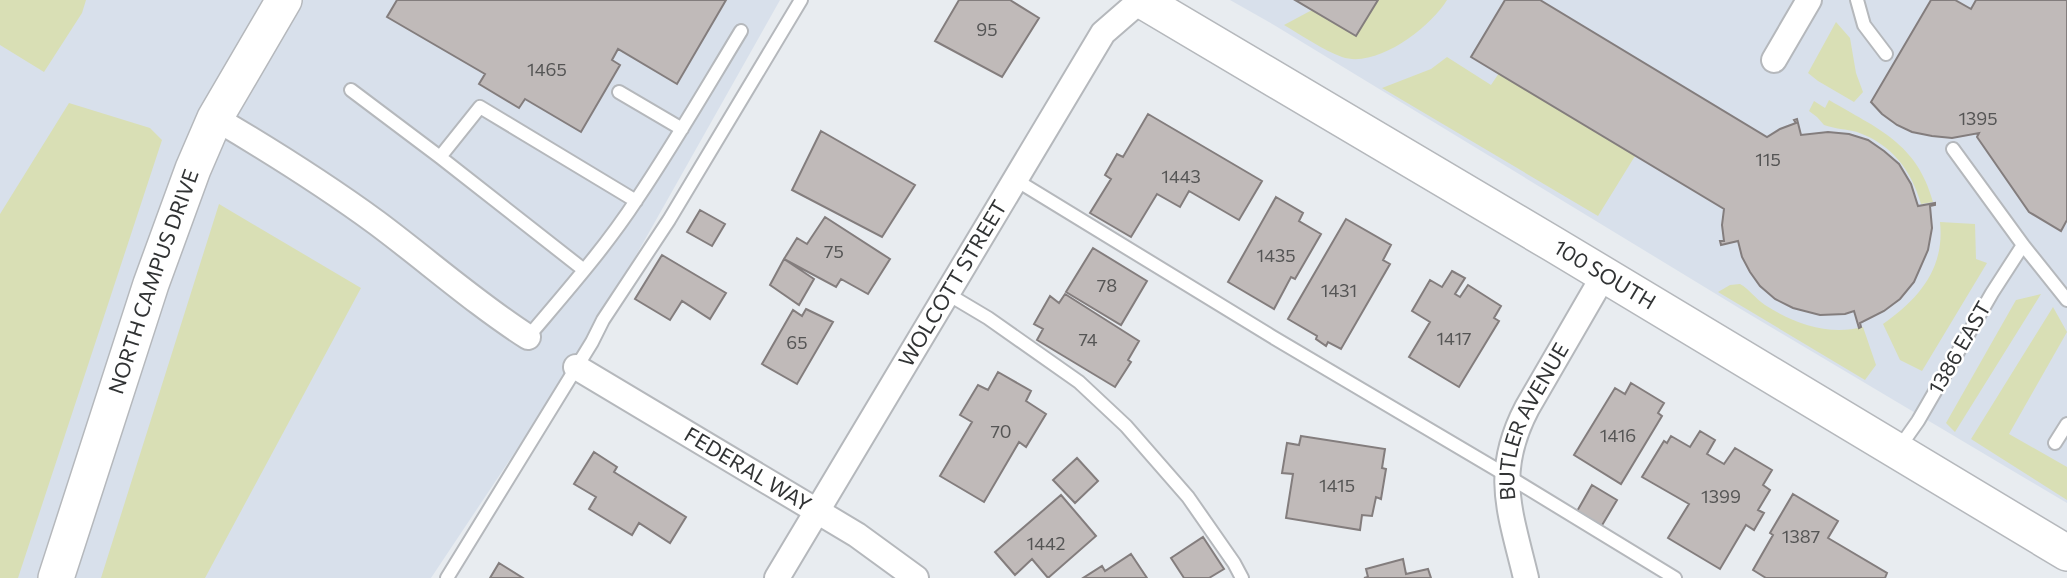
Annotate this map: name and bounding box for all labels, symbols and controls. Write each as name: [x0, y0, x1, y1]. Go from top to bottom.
house number: 95: [976, 18, 998, 40]
house number: 1465: [527, 58, 567, 80]
house number: 1395: [1958, 107, 1998, 129]
house number: 115: [1755, 148, 1781, 170]
street label: NORTH CAMPUS DRIVE: [102, 165, 203, 397]
house number: 1443: [1161, 165, 1201, 187]
street label: WOLCOTT STREET: [892, 195, 1011, 371]
street label: 100 SOUTH: [1550, 234, 1661, 314]
house number: 75: [824, 240, 844, 262]
house number: 1435: [1256, 244, 1296, 266]
house number: 78: [1097, 274, 1117, 296]
house number: 1431: [1321, 279, 1357, 301]
street label: 1386 EAST: [1922, 296, 1995, 398]
house number: 1417: [1436, 327, 1472, 349]
house number: 74: [1078, 328, 1098, 350]
house number: 65: [786, 331, 808, 353]
street label: BUTLER AVENUE: [1493, 338, 1573, 501]
house number: 70: [990, 420, 1012, 442]
street label: FEDERAL WAY: [680, 421, 817, 516]
house number: 1416: [1600, 424, 1636, 446]
house number: 1415: [1319, 474, 1355, 496]
house number: 1399: [1701, 485, 1741, 507]
house number: 1387: [1782, 525, 1820, 547]
house number: 1442: [1026, 532, 1066, 554]

